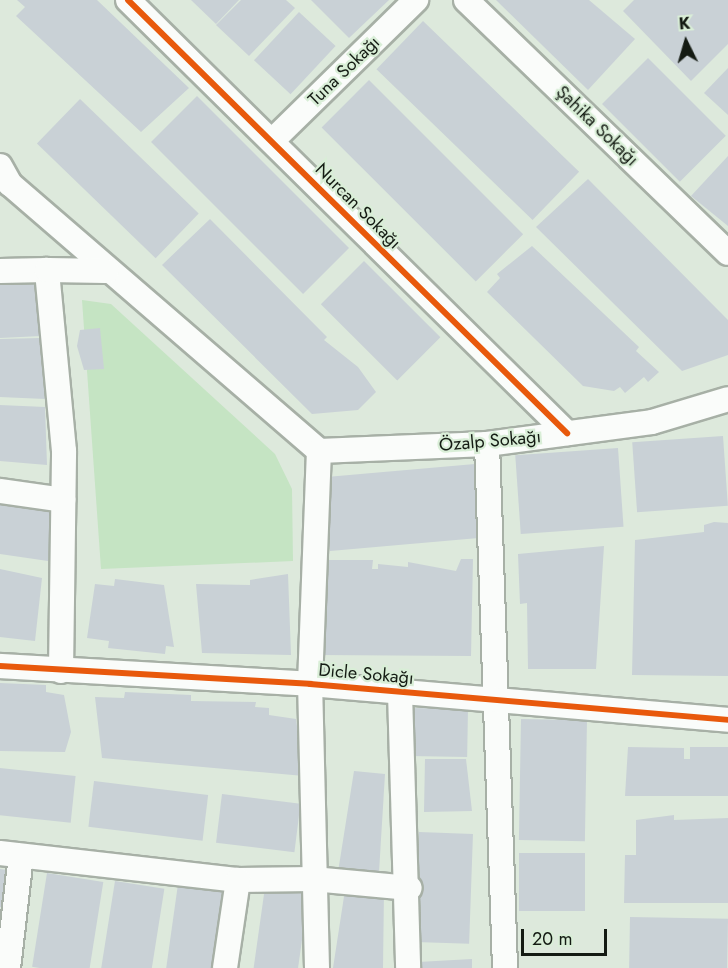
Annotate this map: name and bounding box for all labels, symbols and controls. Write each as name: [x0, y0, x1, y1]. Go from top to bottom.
north arrow: [656, 12, 716, 72]
text: K: [678, 12, 691, 36]
street label: Tuna Sokağı: [304, 32, 384, 110]
street label: Şahika Sokağı: [551, 81, 643, 171]
street label: Nurcan Sokağı: [311, 159, 405, 253]
street label: Özalp Sokağı: [438, 426, 542, 456]
street label: Dicle Sokağı: [317, 659, 415, 689]
scale bar: [524, 917, 610, 955]
text: 20 m: [532, 926, 572, 952]

